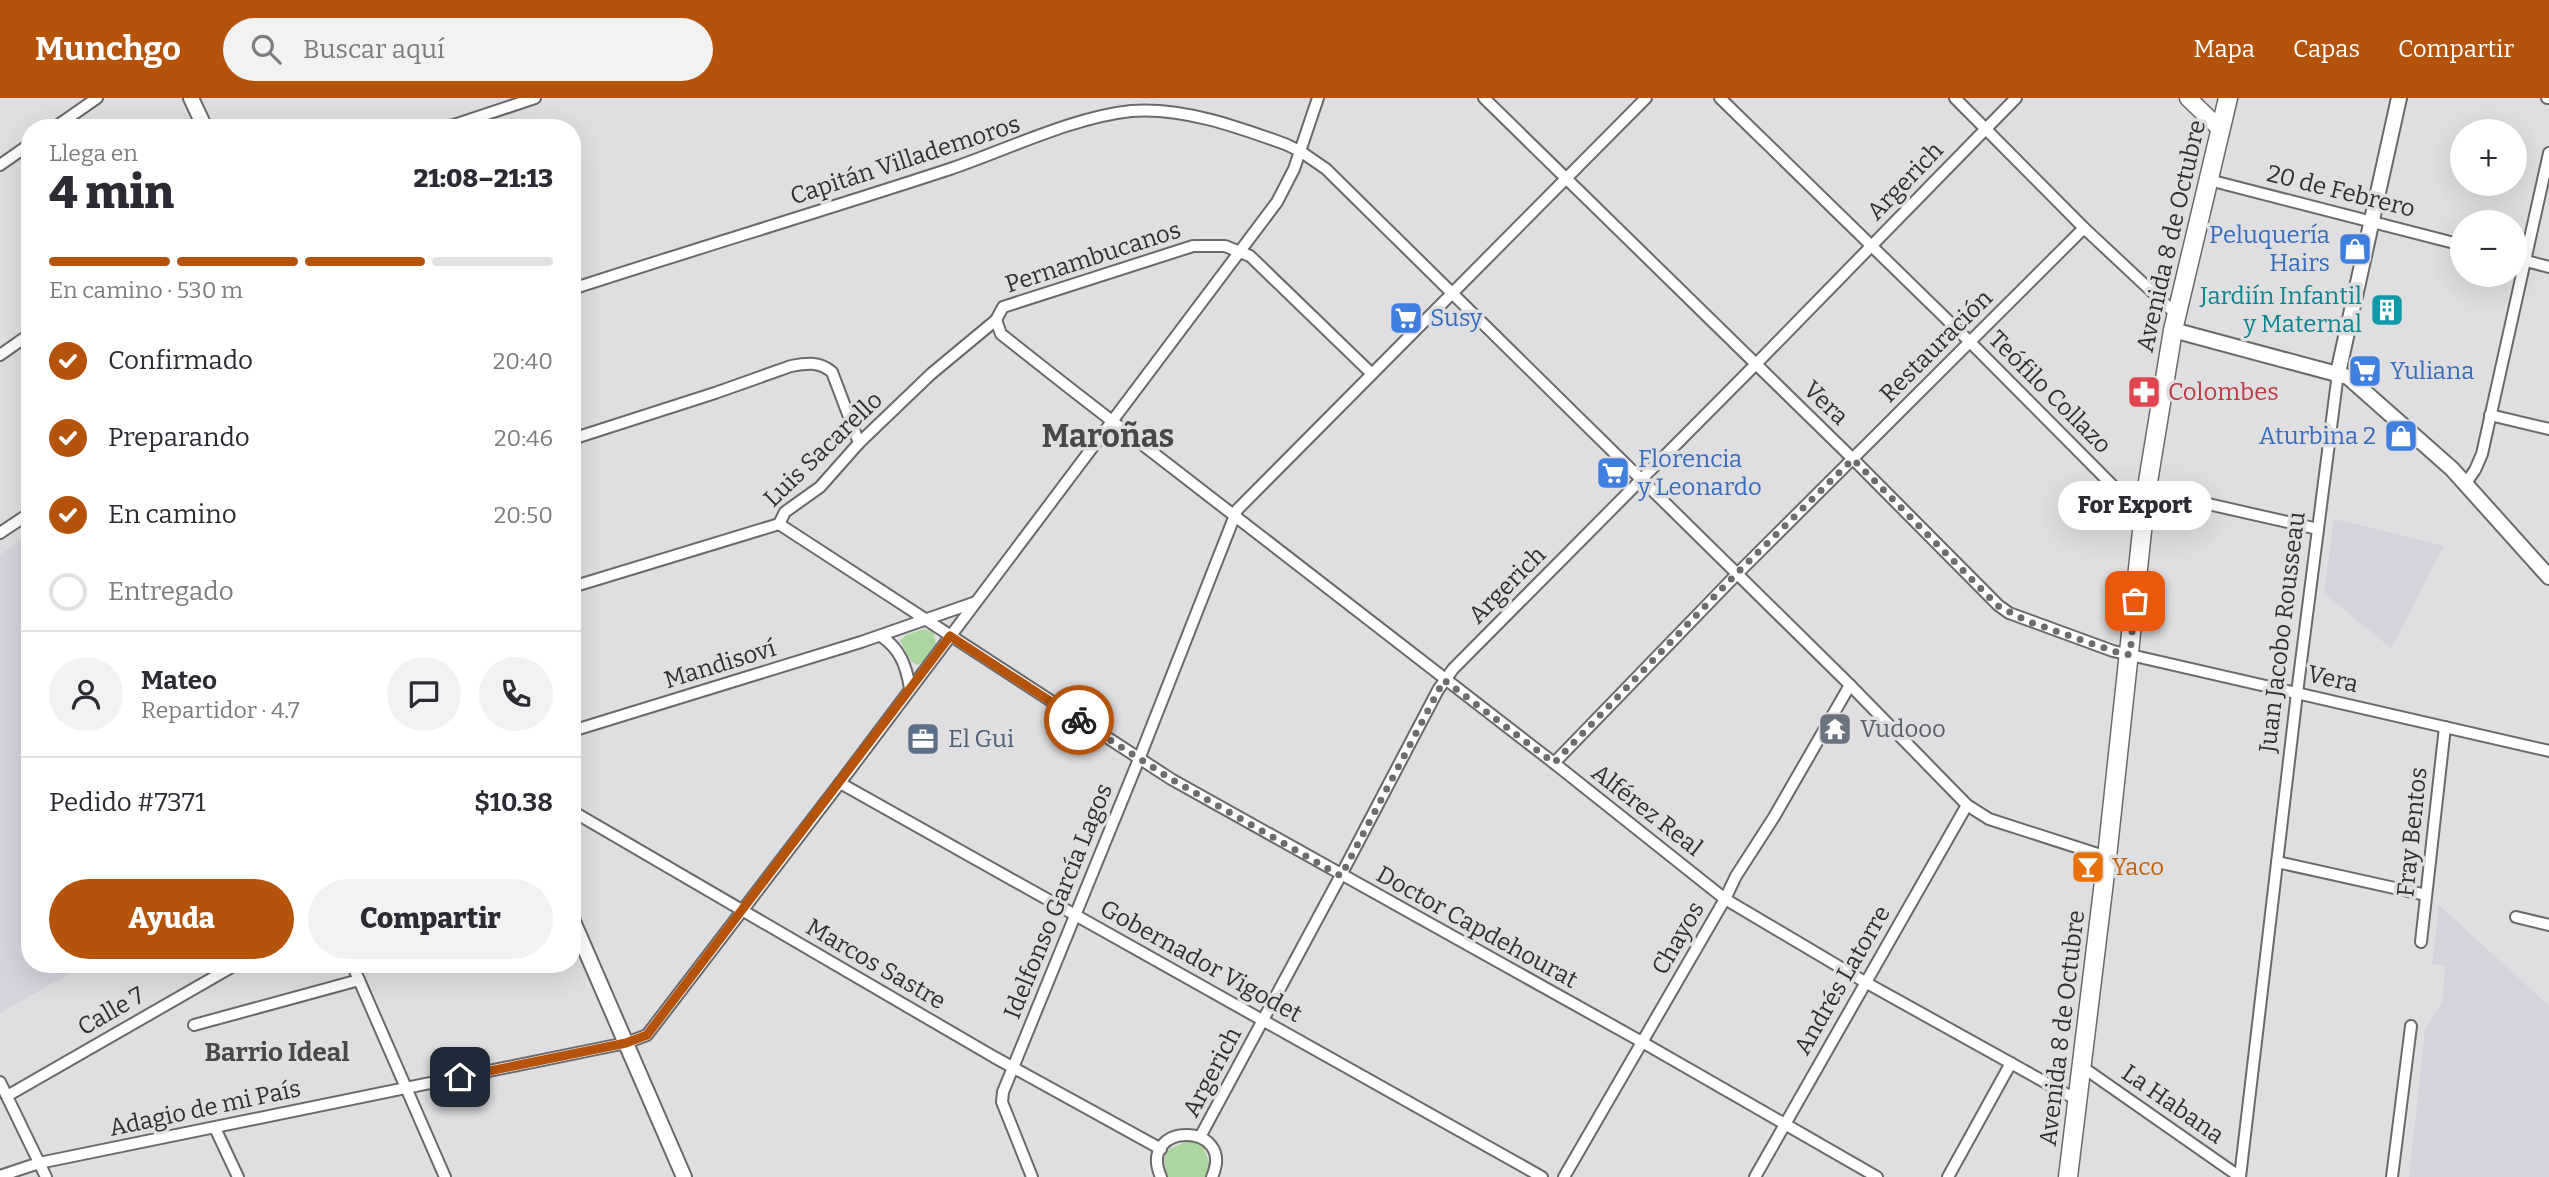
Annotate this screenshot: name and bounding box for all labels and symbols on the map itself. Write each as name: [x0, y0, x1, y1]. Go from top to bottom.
street label: Capitán Villademoros: [787, 110, 1023, 210]
street label: Avenida 8 de Octubre: [2131, 117, 2211, 355]
street label: Argerich: [1861, 136, 1949, 226]
street label: 20 de Febrero: [2264, 159, 2418, 223]
street label: Pernambucanos: [1002, 215, 1184, 299]
place label: Peluquería Hairs: [2209, 221, 2330, 277]
shop icon: Peluquería Hairs: [2336, 230, 2374, 268]
place label: Jardiín Infantil y Maternal: [2199, 282, 2362, 338]
street label: Restauración: [1874, 284, 1998, 408]
building icon: Jardiín Infantil y Maternal: [2368, 291, 2406, 329]
supermarket icon: Susy: [1387, 299, 1425, 337]
place label: Susy: [1430, 304, 1483, 332]
street label: Teófilo Collazo: [1983, 325, 2117, 459]
supermarket icon: Yuliana: [2346, 352, 2384, 390]
place label: Yuliana: [2390, 357, 2474, 385]
pharmacy icon: Colombes: [2125, 373, 2163, 411]
street label: Vera: [1798, 375, 1854, 431]
place label: Colombes: [2168, 378, 2279, 406]
street label: Luis Sacarello: [758, 385, 888, 513]
district label: Maroñas: [1042, 417, 1174, 455]
shop icon: Aturbina 2: [2382, 417, 2420, 455]
place label: Aturbina 2: [2259, 422, 2376, 450]
place label: Florencia y Leonardo: [1637, 445, 1762, 501]
supermarket icon: Florencia y Leonardo: [1594, 454, 1632, 492]
callout: For Export: [2058, 482, 2212, 531]
street label: Juan Jacobo Rousseau: [2253, 510, 2311, 755]
street label: Argerich: [1463, 541, 1551, 629]
pin: [2105, 571, 2165, 631]
street label: Mandisoví: [661, 634, 779, 694]
street label: Vera: [2305, 660, 2361, 698]
courier: [1044, 685, 1114, 755]
temple icon: Vudooo: [1816, 710, 1854, 748]
place label: Vudooo: [1860, 715, 1946, 743]
office icon: El Gui: [904, 720, 942, 758]
place label: El Gui: [948, 725, 1014, 753]
street label: Alférez Real: [1586, 758, 1708, 862]
street label: Fray Bentos: [2391, 766, 2433, 898]
street label: Idelfonso García Lagos: [998, 779, 1118, 1023]
bar icon: Yaco: [2069, 848, 2107, 886]
place label: Yaco: [2112, 853, 2164, 881]
street label: Doctor Capdehourat: [1372, 860, 1583, 994]
street label: Gobernador Vigodet: [1095, 894, 1307, 1028]
street label: Chayos: [1646, 897, 1710, 979]
street label: Andrés Latorre: [1788, 901, 1896, 1059]
street label: Avenida 8 de Octubre: [2034, 909, 2090, 1147]
street label: Marcos Sastre: [801, 913, 951, 1015]
street label: Calle 7: [73, 981, 149, 1041]
street label: Argerich: [1177, 1022, 1247, 1121]
district label: Barrio Ideal: [205, 1037, 349, 1068]
pin: [430, 1047, 490, 1107]
street label: La Habana: [2117, 1059, 2229, 1149]
street label: Adagio de mi País: [107, 1074, 303, 1142]

